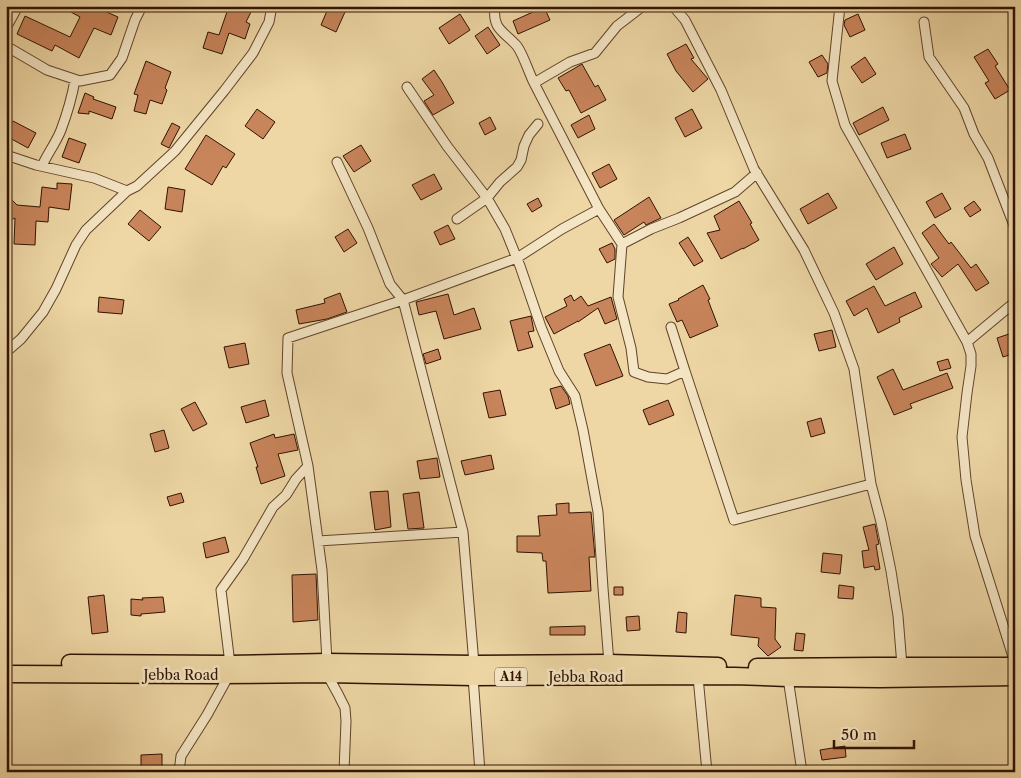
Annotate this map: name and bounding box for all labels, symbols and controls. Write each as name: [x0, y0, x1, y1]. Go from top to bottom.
street label: Jebba Road: [141, 666, 219, 684]
road number: A14: [495, 668, 527, 686]
street label: Jebba Road: [546, 668, 624, 686]
scale bar: [834, 718, 914, 750]
text: 50 m: [841, 725, 877, 744]

